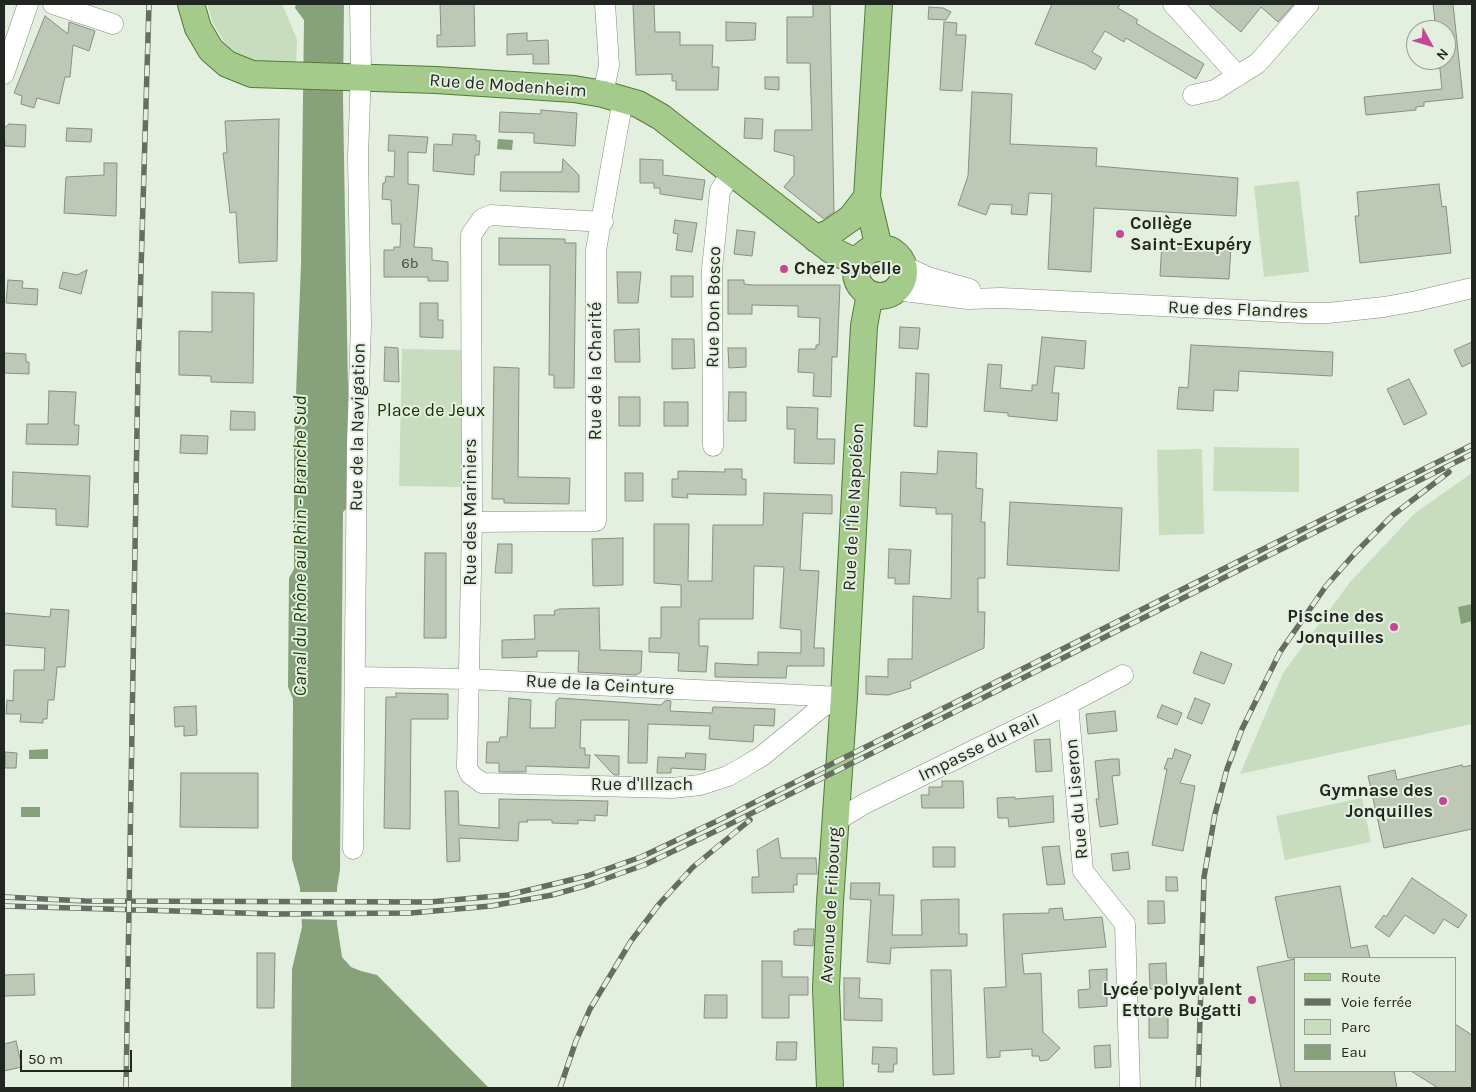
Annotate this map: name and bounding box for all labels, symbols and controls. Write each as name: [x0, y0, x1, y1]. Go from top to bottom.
north arrow: [1406, 20, 1456, 70]
text: N: [1433, 45, 1452, 63]
street label: Rue de Modenheim: [429, 70, 587, 102]
place label: Collège Saint-Exupéry: [1130, 213, 1251, 255]
marker: Collège Saint-Exupéry: [1114, 228, 1126, 240]
street label: Rue Don Bosco: [702, 246, 726, 368]
house number: 6b: [401, 255, 419, 273]
place label: Chez Sybelle: [794, 258, 901, 280]
marker: Chez Sybelle: [778, 263, 790, 275]
street label: Rue des Flandres: [1168, 297, 1308, 323]
street label: Rue de la Charité: [585, 302, 607, 440]
street label: Rue de la Navigation: [346, 343, 370, 511]
water label: Canal du Rhône au Rhin - Branche Sud: [290, 396, 312, 696]
park label: Place de Jeux: [377, 400, 485, 422]
street label: Rue de l'Île Napoléon: [839, 422, 869, 592]
street label: Rue des Mariniers: [460, 438, 482, 586]
place label: Piscine des Jonquilles: [1287, 606, 1384, 649]
marker: Piscine des Jonquilles: [1388, 621, 1400, 633]
street label: Rue de la Ceinture: [525, 670, 675, 700]
street label: Impasse du Rail: [915, 709, 1043, 787]
street label: Rue du Liseron: [1061, 738, 1093, 860]
street label: Rue d'Illzach: [591, 774, 693, 796]
place label: Gymnase des Jonquilles: [1319, 780, 1433, 822]
marker: Gymnase des Jonquilles: [1437, 795, 1449, 807]
street label: Avenue de Fribourg: [816, 826, 846, 984]
legend: [1294, 957, 1456, 1072]
text: Route: [1341, 968, 1381, 986]
place label: Lycée polyvalent Ettore Bugatti: [1103, 979, 1242, 1022]
text: Voie ferrée: [1341, 993, 1412, 1011]
marker: Lycée polyvalent Ettore Bugatti: [1246, 994, 1258, 1006]
text: Parc: [1341, 1018, 1371, 1036]
scale bar: [22, 1040, 135, 1072]
text: Eau: [1341, 1043, 1367, 1061]
text: 50 m: [28, 1050, 63, 1068]

